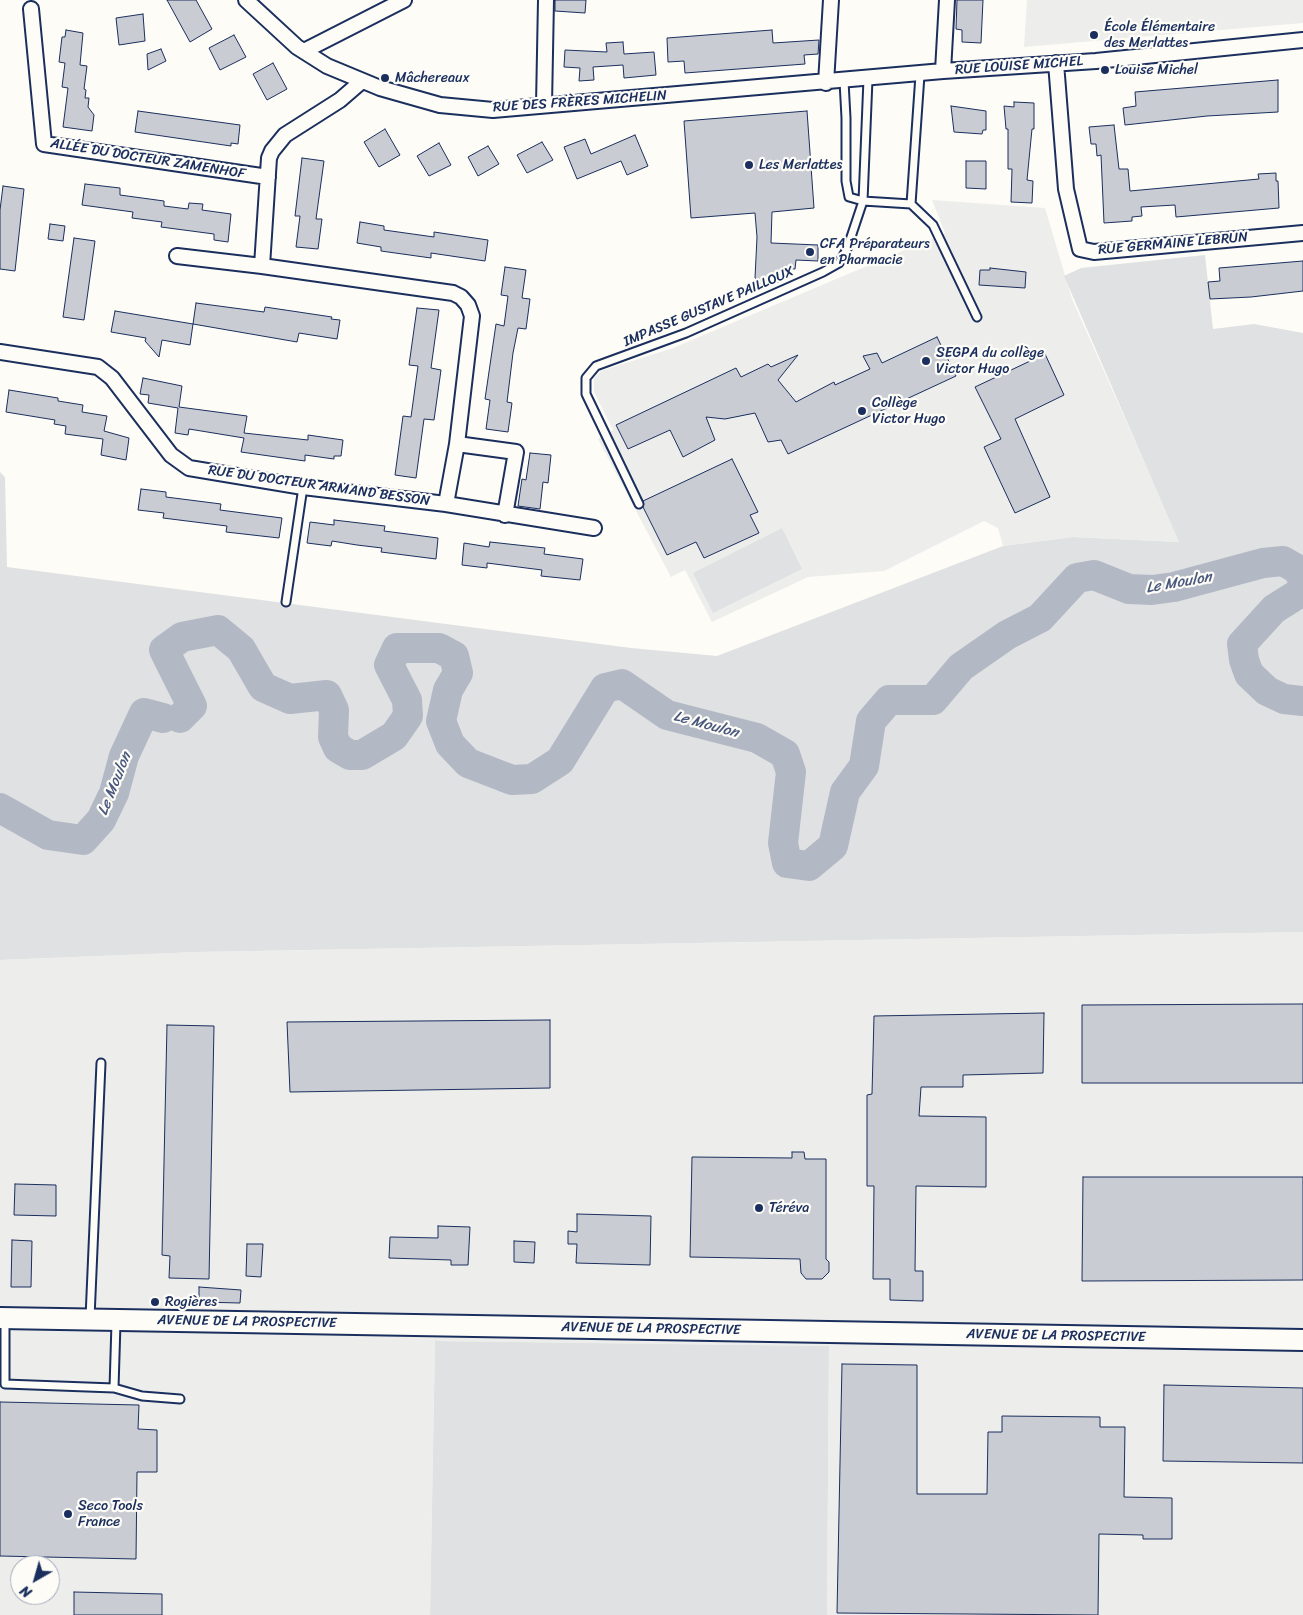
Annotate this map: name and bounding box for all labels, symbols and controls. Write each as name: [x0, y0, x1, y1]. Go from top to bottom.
place label: École Élémentaire des Merlattes: [1104, 19, 1215, 52]
marker: École Élémentaire des Merlattes: [1088, 29, 1100, 41]
street label: RUE LOUISE MICHEL: [954, 53, 1084, 79]
place label: Louise Michel: [1115, 62, 1198, 78]
marker: Louise Michel: [1099, 64, 1111, 76]
place label: Mâchereaux: [395, 70, 470, 86]
marker: Mâchereaux: [379, 72, 391, 84]
street label: RUE DES FRÈRES MICHELIN: [493, 88, 667, 116]
street label: ALLÉE DU DOCTEUR ZAMENHOF: [49, 135, 247, 183]
place label: Les Merlattes: [759, 157, 842, 173]
marker: Les Merlattes: [743, 159, 755, 171]
street label: RUE GERMAINE LEBRUN: [1097, 229, 1249, 259]
place label: CFA Préparateurs en Pharmacie: [820, 236, 930, 268]
marker: CFA Préparateurs en Pharmacie: [804, 246, 816, 258]
street label: IMPASSE GUSTAVE PAILLOUX: [621, 263, 797, 351]
place label: SEGPA du collège Victor Hugo: [936, 345, 1044, 378]
marker: SEGPA du collège Victor Hugo: [920, 355, 932, 367]
place label: Collège Victor Hugo: [872, 395, 945, 428]
marker: Collège Victor Hugo: [856, 405, 868, 417]
street label: RUE DU DOCTEUR ARMAND BESSON: [207, 462, 431, 510]
water label: Le Moulon: [1145, 568, 1213, 598]
water label: Le Moulon: [672, 708, 740, 742]
water label: Le Moulon: [94, 750, 136, 818]
place label: Téréva: [769, 1200, 809, 1216]
marker: Téréva: [753, 1202, 765, 1214]
place label: Rogières: [165, 1294, 217, 1310]
marker: Rogières: [149, 1296, 161, 1308]
street label: AVENUE DE LA PROSPECTIVE: [157, 1312, 337, 1332]
street label: AVENUE DE LA PROSPECTIVE: [561, 1319, 741, 1339]
street label: AVENUE DE LA PROSPECTIVE: [966, 1326, 1146, 1346]
place label: Seco Tools France: [78, 1498, 143, 1530]
marker: Seco Tools France: [62, 1508, 74, 1520]
north arrow: [10, 1555, 60, 1605]
text: N: [15, 1579, 38, 1604]

